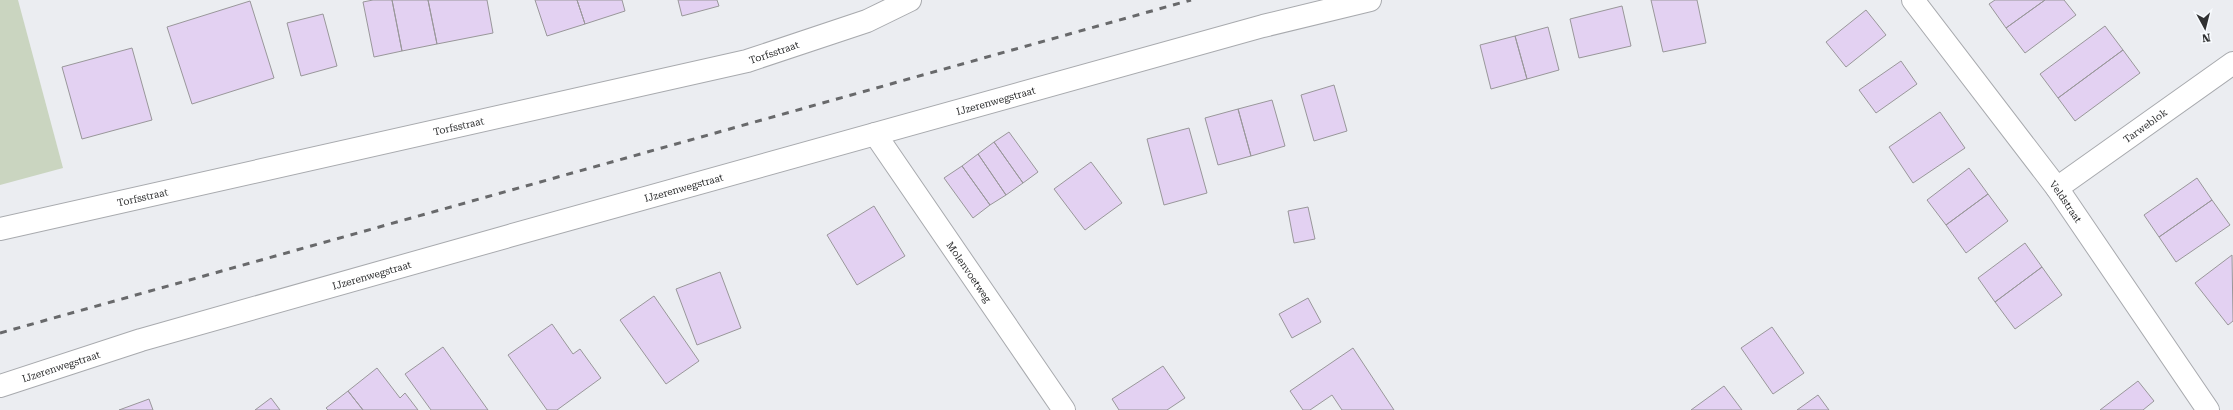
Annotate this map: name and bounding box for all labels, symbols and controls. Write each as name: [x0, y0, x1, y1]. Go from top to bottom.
north arrow: [2185, 8, 2225, 48]
text: N: [2201, 30, 2211, 44]
street label: Torfsstraat: [748, 39, 800, 65]
street label: IJzerenwegstraat: [955, 84, 1037, 117]
street label: Tarweblok: [2121, 106, 2170, 145]
street label: Torfsstraat: [432, 115, 485, 137]
street label: IJzerenwegstraat: [643, 171, 725, 204]
street label: Veldstraat: [2048, 178, 2084, 225]
street label: Torfsstraat: [116, 186, 169, 208]
street label: Molenvoetweg: [945, 239, 994, 304]
street label: IJzerenwegstraat: [331, 258, 413, 291]
street label: IJzerenwegstraat: [20, 348, 101, 384]

